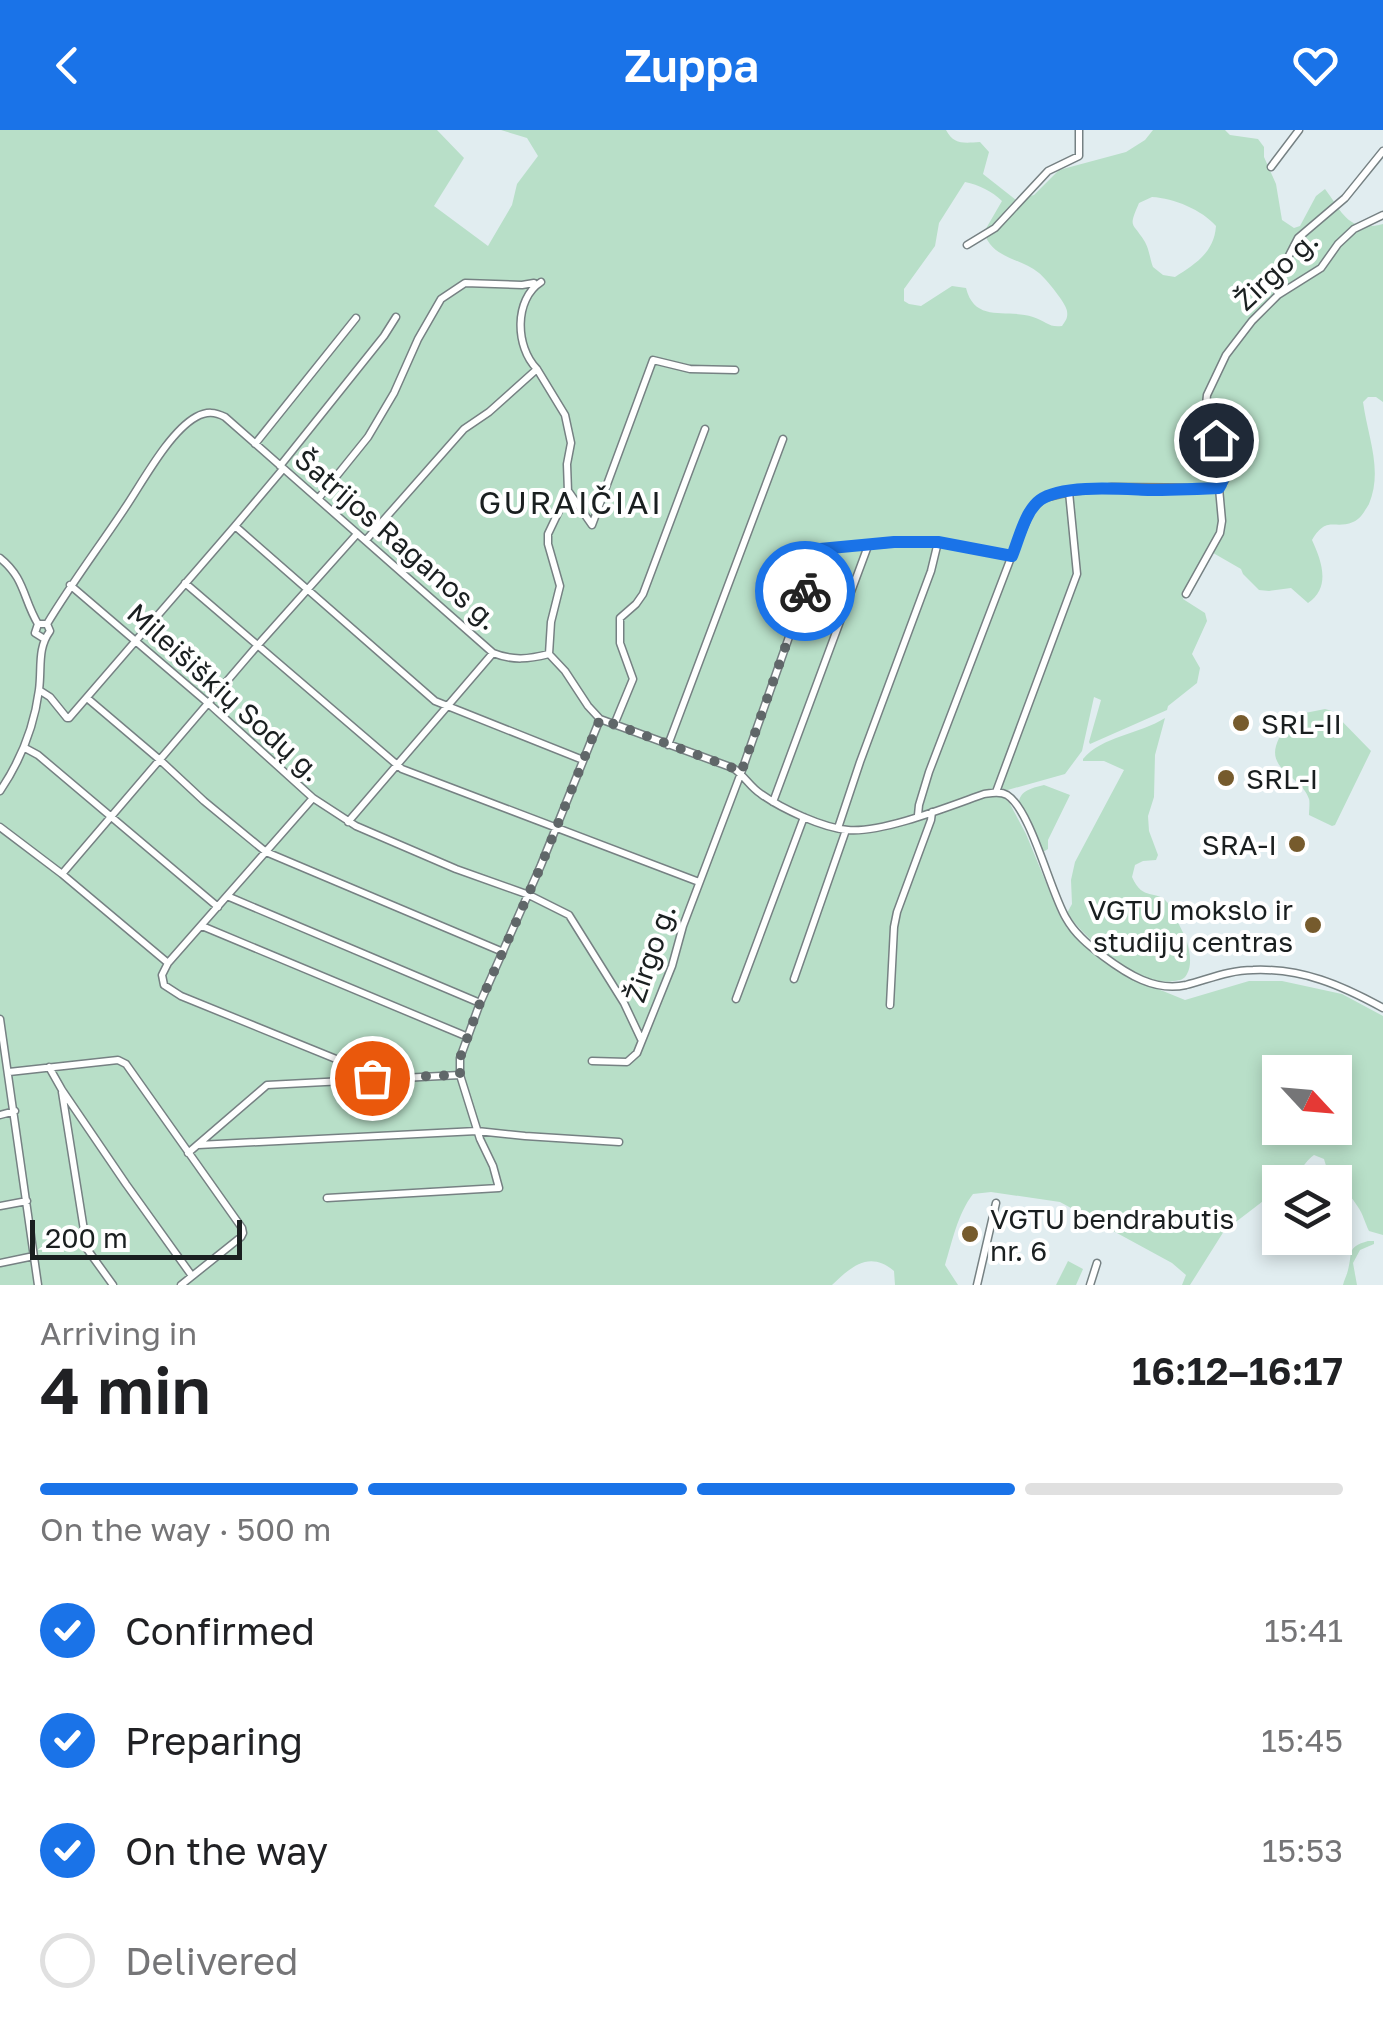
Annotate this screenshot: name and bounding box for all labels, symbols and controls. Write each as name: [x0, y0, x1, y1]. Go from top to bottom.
icon: back: [40, 38, 95, 93]
text: Zuppa: [624, 38, 759, 92]
icon: heart: [1288, 38, 1343, 93]
street label: Žirgo g.: [1228, 223, 1324, 317]
pin: [1174, 398, 1259, 483]
icon: home: [1189, 413, 1244, 468]
street label: Šatrijos Raganos g.: [289, 442, 505, 636]
district label: GURAIČIAI: [479, 483, 663, 521]
courier: [755, 541, 855, 641]
icon: bike: [778, 564, 833, 619]
street label: Mileišiškių Sodų g.: [121, 596, 329, 788]
place label: SRL-II: [1261, 707, 1342, 740]
marker: SRL-II: [1230, 712, 1252, 734]
place label: SRL-I: [1246, 762, 1318, 795]
marker: SRL-I: [1215, 767, 1237, 789]
place label: SRA-I: [1202, 828, 1277, 861]
marker: SRA-I: [1286, 833, 1308, 855]
place label: VGTU mokslo ir studijų centras: [1088, 893, 1293, 958]
street label: Žirgo g.: [618, 900, 682, 1006]
marker: VGTU mokslo ir studijų centras: [1302, 914, 1324, 936]
pin: [330, 1036, 415, 1121]
icon: bag: [345, 1051, 400, 1106]
north arrow: [1262, 1055, 1352, 1145]
map controls: [1262, 1055, 1352, 1255]
button: layers: [1262, 1165, 1352, 1255]
place label: VGTU bendrabutis nr. 6: [990, 1202, 1234, 1267]
scale bar: [30, 1215, 242, 1260]
text: 200 m: [45, 1221, 128, 1254]
marker: VGTU bendrabutis nr. 6: [959, 1223, 981, 1245]
text: Arriving in: [40, 1314, 197, 1352]
text: 16:12–16:17: [1132, 1348, 1343, 1393]
text: 4 min: [40, 1350, 211, 1428]
text: On the way · 500 m: [40, 1510, 331, 1548]
icon: check: [40, 1603, 95, 1658]
text: Confirmed: [125, 1608, 315, 1653]
text: 15:41: [1264, 1611, 1343, 1649]
icon: check: [40, 1713, 95, 1768]
text: Preparing: [125, 1718, 303, 1763]
text: 15:45: [1261, 1721, 1343, 1759]
icon: check: [40, 1823, 95, 1878]
text: On the way: [125, 1828, 328, 1873]
text: 15:53: [1262, 1831, 1343, 1869]
text: Delivered: [125, 1938, 298, 1983]

